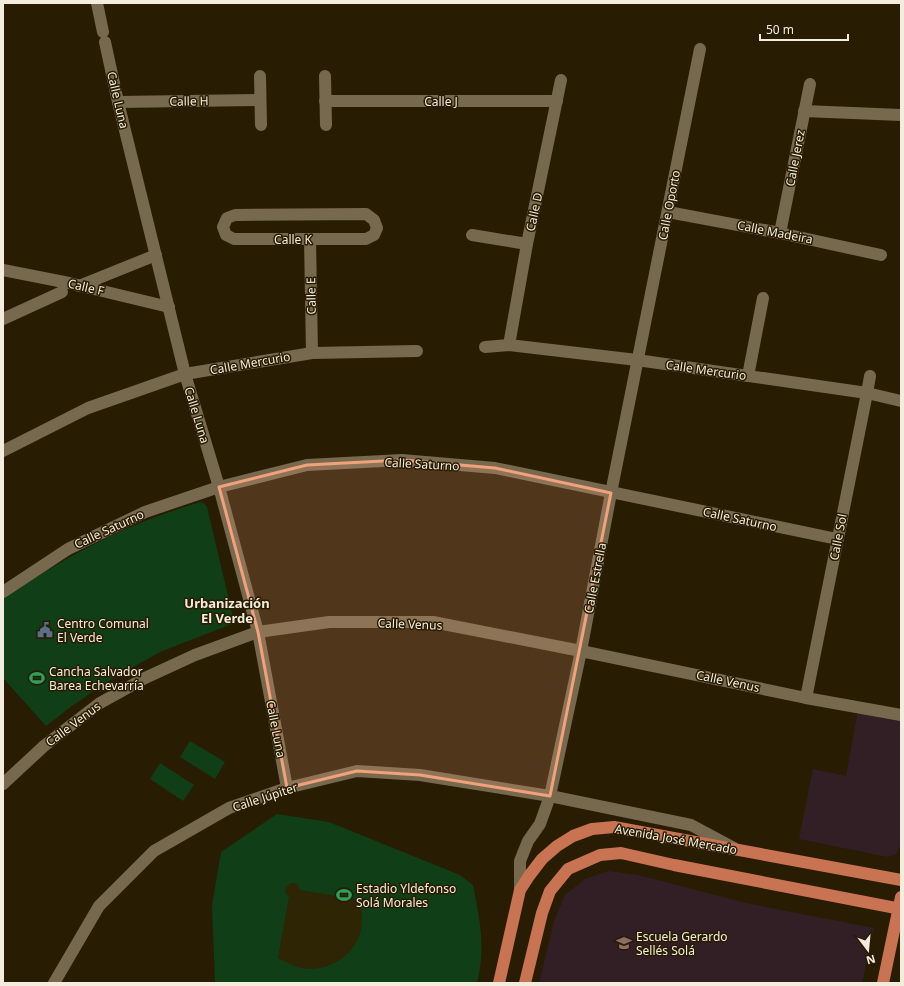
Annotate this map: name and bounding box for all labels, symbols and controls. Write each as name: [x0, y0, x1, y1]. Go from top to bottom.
scale bar: [760, 16, 848, 42]
text: 50 m: [766, 21, 794, 38]
street label: Calle Luna: [103, 70, 133, 130]
street label: Calle H: [169, 92, 209, 110]
street label: Calle J: [424, 93, 458, 110]
street label: Calle Jerez: [781, 128, 809, 188]
street label: Calle Oporto: [654, 169, 684, 241]
street label: Calle D: [522, 191, 546, 233]
street label: Calle Madeira: [736, 216, 814, 248]
street label: Calle K: [274, 231, 312, 248]
street label: Calle F: [66, 275, 106, 299]
street label: Calle E: [302, 277, 320, 315]
street label: Calle Mercurio: [209, 348, 291, 378]
street label: Calle Mercurio: [665, 356, 747, 384]
street label: Calle Luna: [180, 385, 214, 445]
street label: Calle Saturno: [384, 454, 460, 474]
street label: Calle Saturno: [701, 503, 779, 535]
street label: Calle Saturno: [71, 505, 147, 553]
street label: Calle Sol: [825, 512, 851, 562]
street label: Calle Estrella: [580, 541, 610, 615]
district label: Urbanización El Verde: [184, 594, 270, 627]
street label: Calle Venus: [377, 614, 443, 634]
place label: Centro Comunal El Verde: [57, 615, 149, 646]
public building icon: Centro Comunal El Verde: [36, 621, 54, 639]
place label: Cancha Salvador Barea Echevarría: [49, 663, 144, 694]
street label: Calle Venus: [695, 666, 762, 696]
sports icon: Cancha Salvador Barea Echevarría: [28, 669, 46, 687]
street label: Calle Venus: [42, 698, 104, 750]
street label: Calle Luna: [262, 699, 290, 759]
street label: Calle Júpiter: [230, 778, 300, 816]
street label: Avenida José Mercado: [613, 820, 739, 858]
place label: Estadio Yldefonso Solá Morales: [356, 880, 456, 911]
sports icon: Estadio Yldefonso Solá Morales: [335, 886, 353, 904]
place label: Escuela Gerardo Sellés Solá: [636, 928, 728, 959]
north arrow: [848, 930, 888, 970]
school or university icon: Escuela Gerardo Sellés Solá: [615, 934, 633, 952]
text: N: [865, 952, 877, 969]

